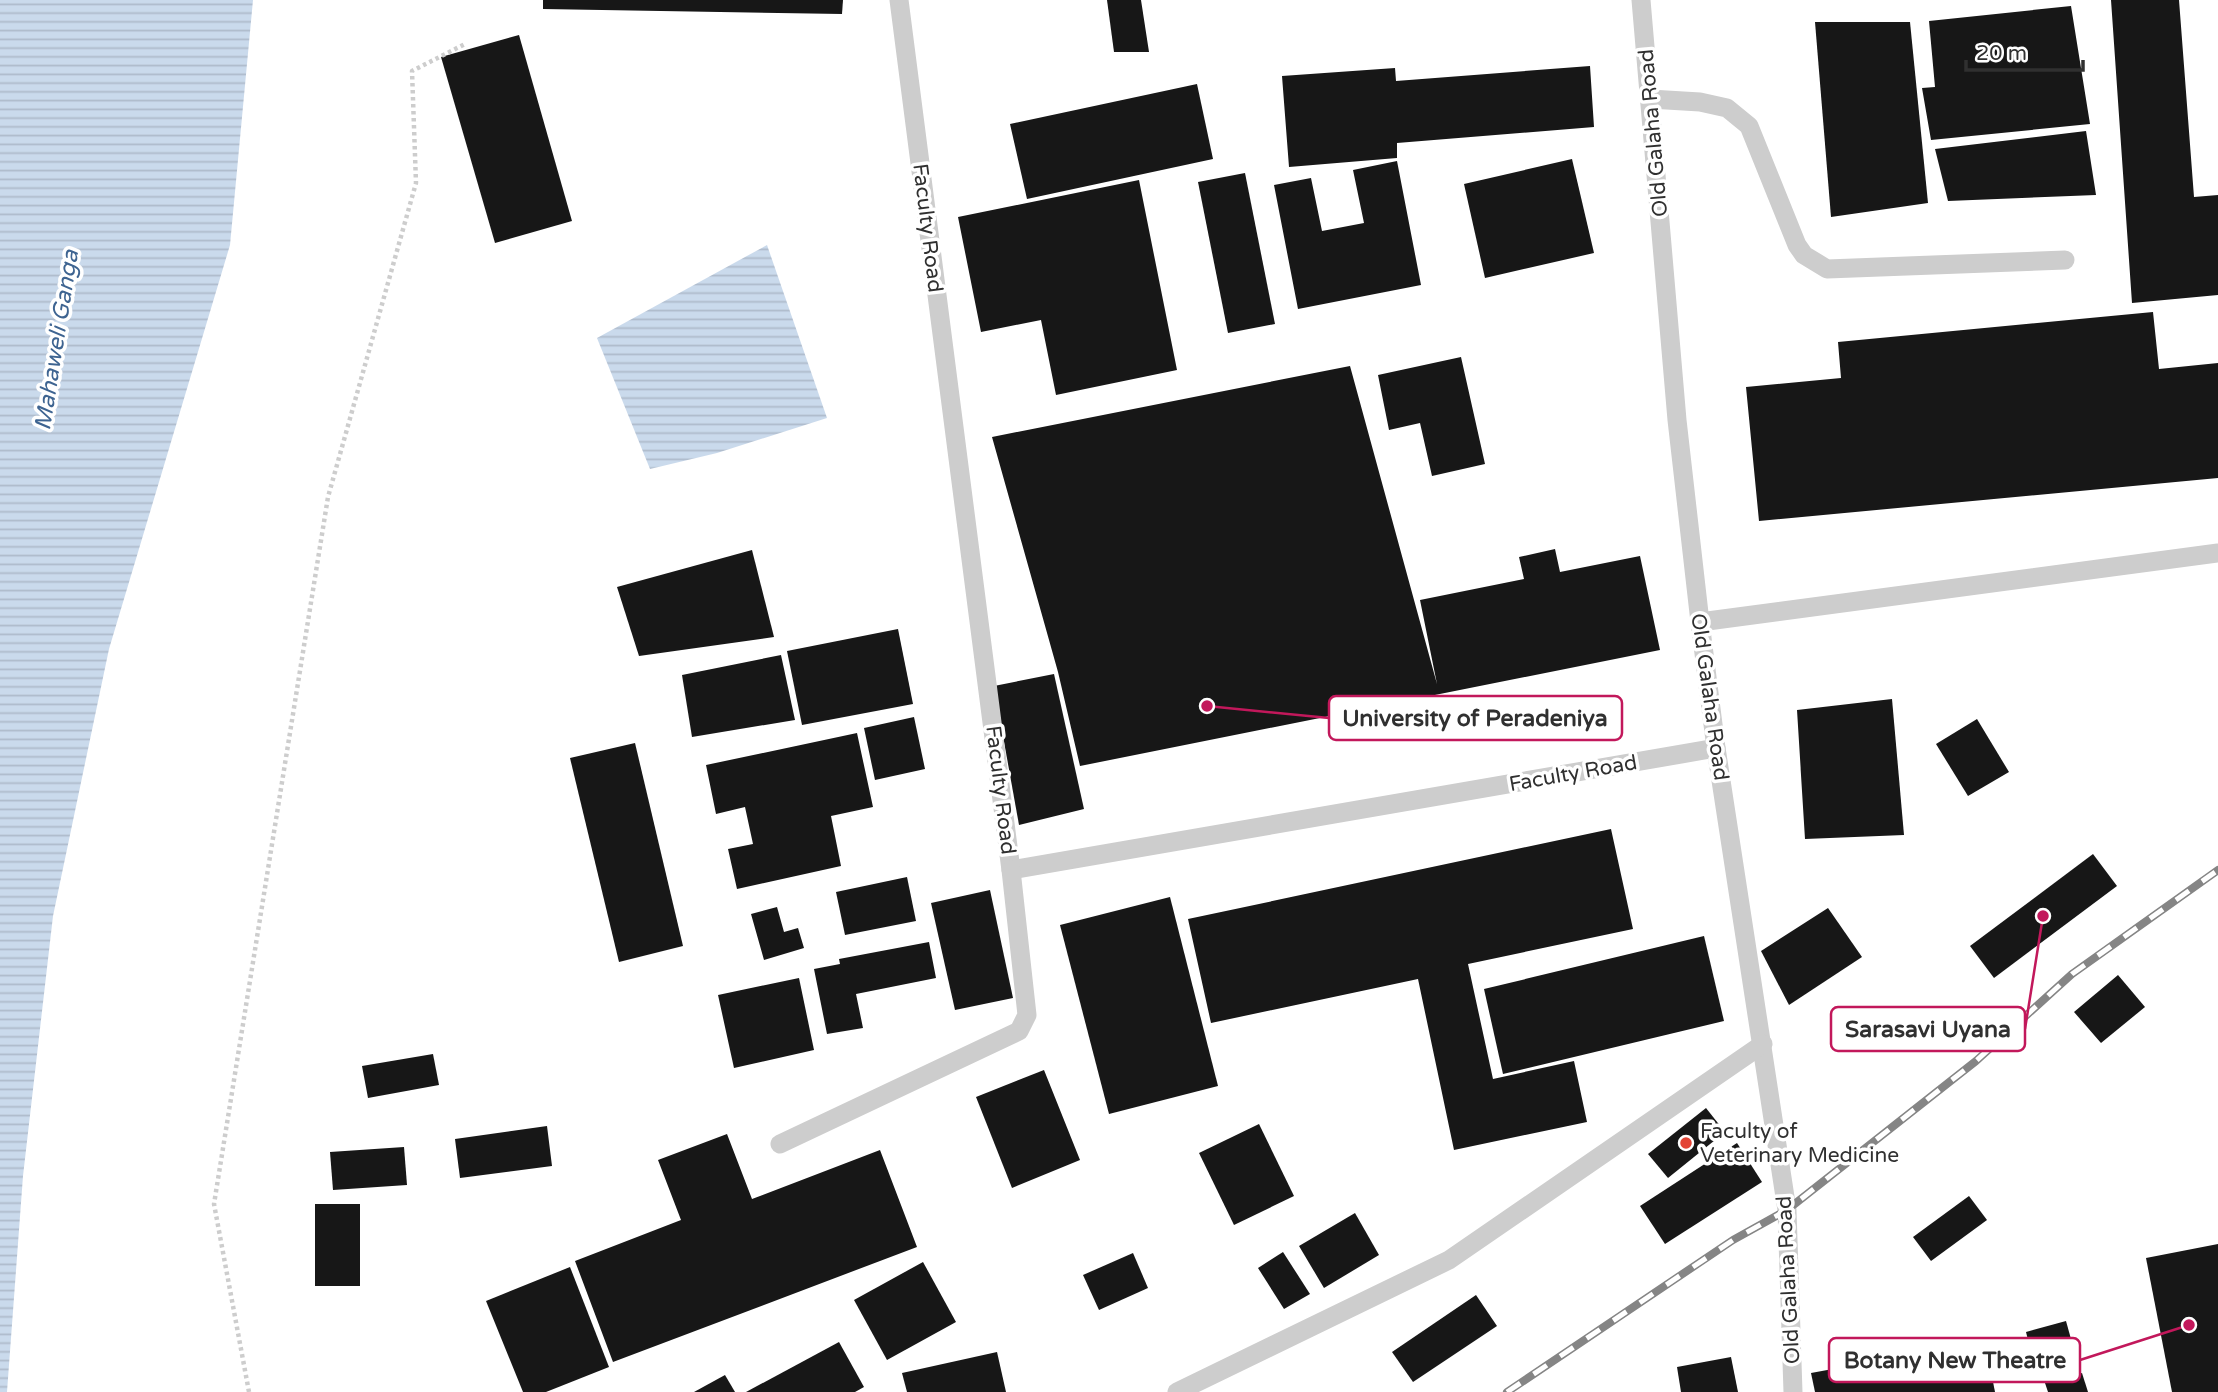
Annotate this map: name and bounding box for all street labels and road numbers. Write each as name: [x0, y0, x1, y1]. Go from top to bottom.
street label: Old Galaha Road: [1634, 48, 1673, 218]
street label: Faculty Road: [907, 162, 948, 294]
street label: Old Galaha Road: [1685, 612, 1734, 782]
street label: Faculty Road: [980, 724, 1021, 856]
street label: Faculty Road: [1507, 750, 1639, 797]
street label: Old Galaha Road: [1772, 1195, 1805, 1365]

